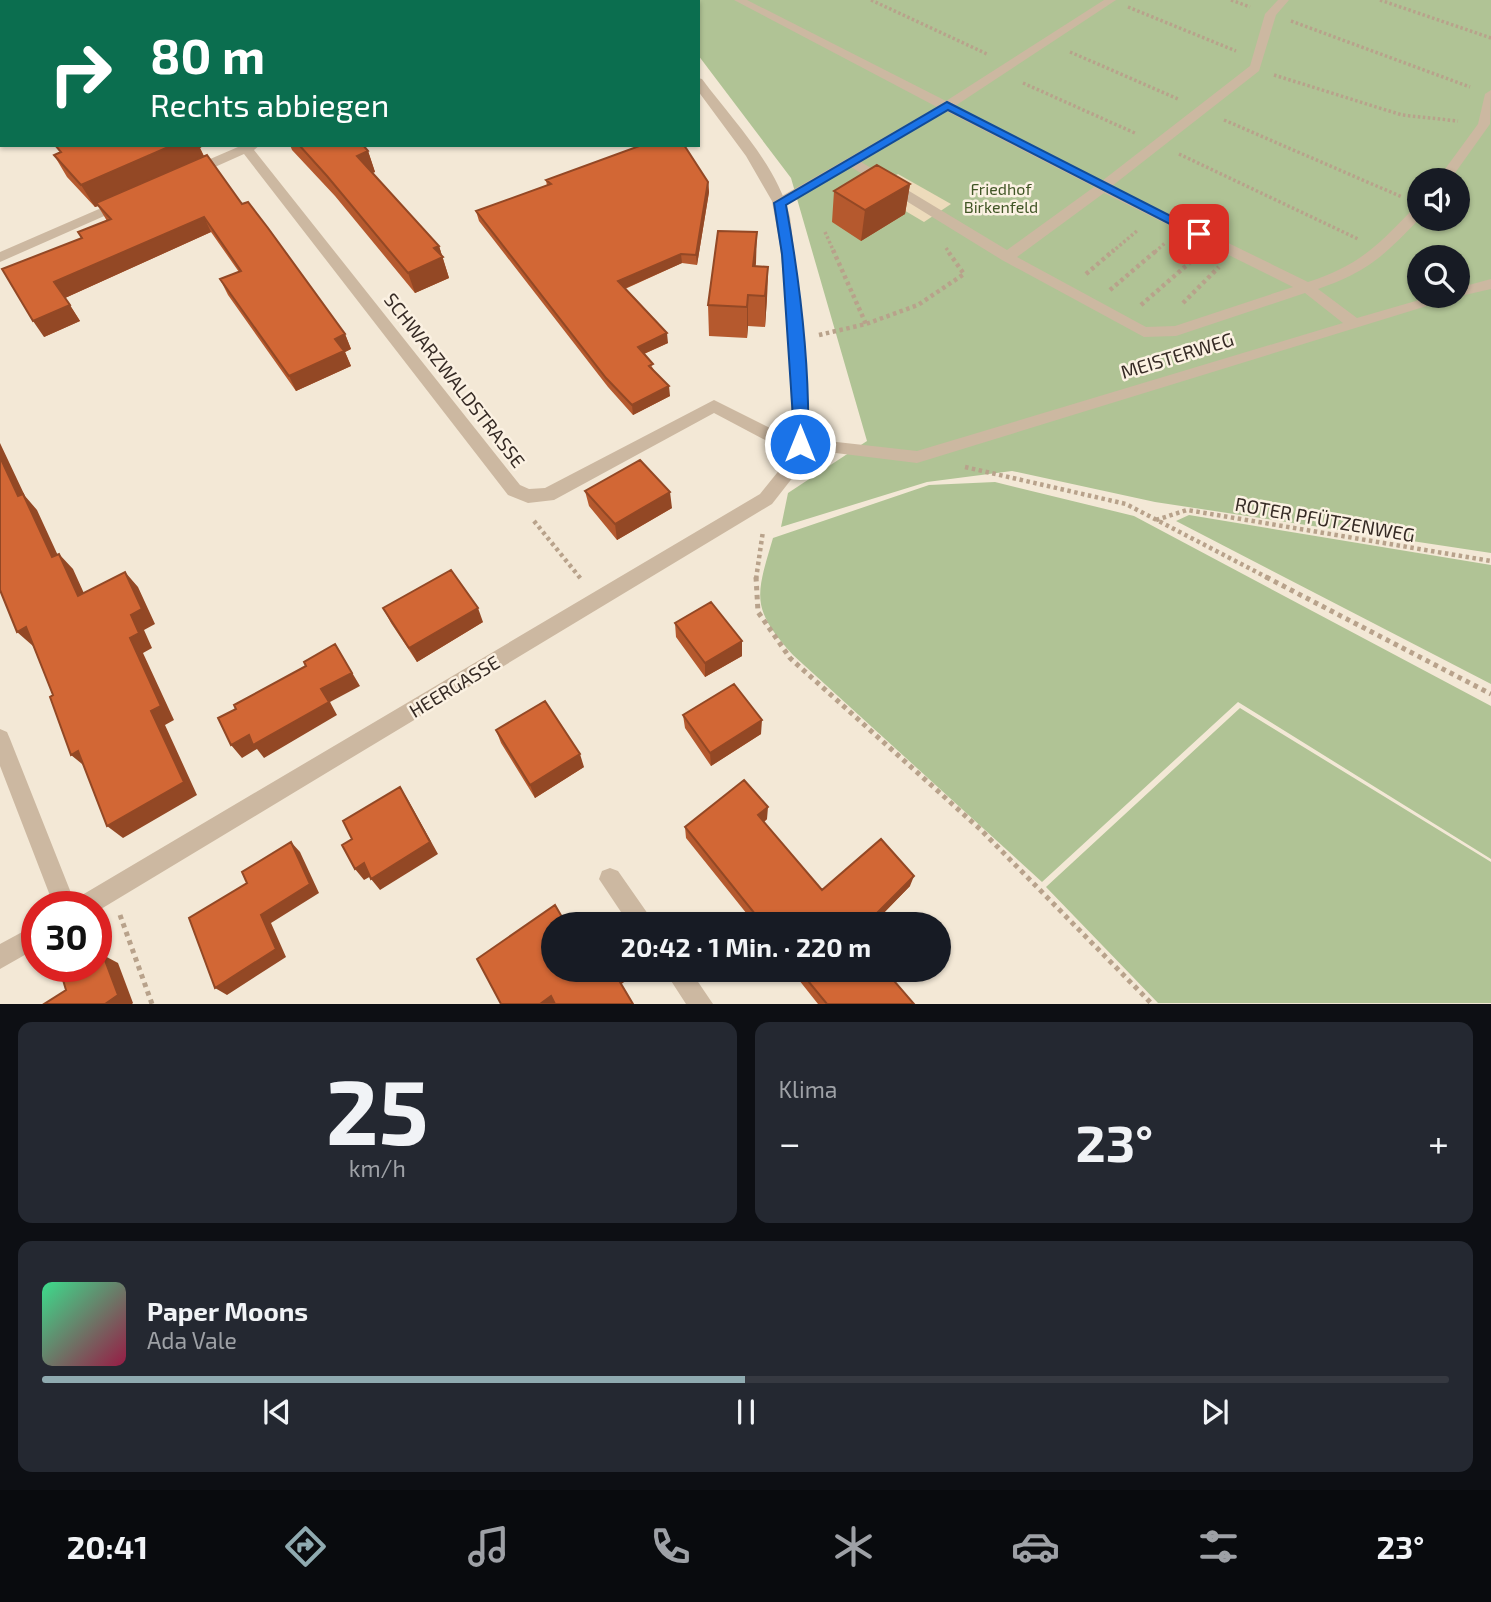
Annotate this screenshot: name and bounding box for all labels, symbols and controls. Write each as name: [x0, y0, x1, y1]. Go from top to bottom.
text: 80 m: [150, 25, 265, 84]
icon: right: [35, 28, 126, 119]
text: Rechts abbiegen: [150, 85, 389, 123]
map controls: [1407, 168, 1470, 308]
button: sound: [1407, 168, 1470, 231]
park label: Friedhof Birkenfeld: [964, 179, 1038, 216]
pin: [1169, 204, 1229, 264]
icon: arrive: [1180, 215, 1218, 253]
button: search: [1407, 245, 1470, 308]
street label: SCHWARZWALDSTRASSE: [380, 288, 530, 472]
street label: MEISTERWEG: [1118, 327, 1236, 383]
position arrow: [763, 407, 837, 481]
street label: ROTER PFÜTZENWEG: [1233, 492, 1417, 546]
street label: HEERGASSE: [405, 650, 503, 722]
speed limit sign: 30: [21, 891, 112, 982]
text: 20:42 · 1 Min. · 220 m: [621, 931, 871, 962]
text: 25: [326, 1054, 429, 1163]
text: Klima: [779, 1075, 837, 1103]
text: 23°: [1076, 1110, 1153, 1172]
text: −: [779, 1119, 801, 1165]
text: +: [1428, 1119, 1449, 1165]
text: km/h: [349, 1154, 406, 1182]
text: Paper Moons: [147, 1295, 308, 1326]
text: Ada Vale: [147, 1326, 237, 1354]
icon: previous: [258, 1393, 296, 1431]
icon: pause: [727, 1393, 765, 1431]
icon: next: [1196, 1393, 1234, 1431]
icon: directions: [281, 1522, 330, 1571]
icon: music: [464, 1522, 513, 1571]
icon: phone: [646, 1522, 695, 1571]
icon: climate: [829, 1522, 878, 1571]
icon: car: [1011, 1522, 1060, 1571]
icon: filters: [1194, 1522, 1243, 1571]
text: 20:41: [67, 1527, 148, 1565]
text: 23°: [1376, 1527, 1424, 1565]

